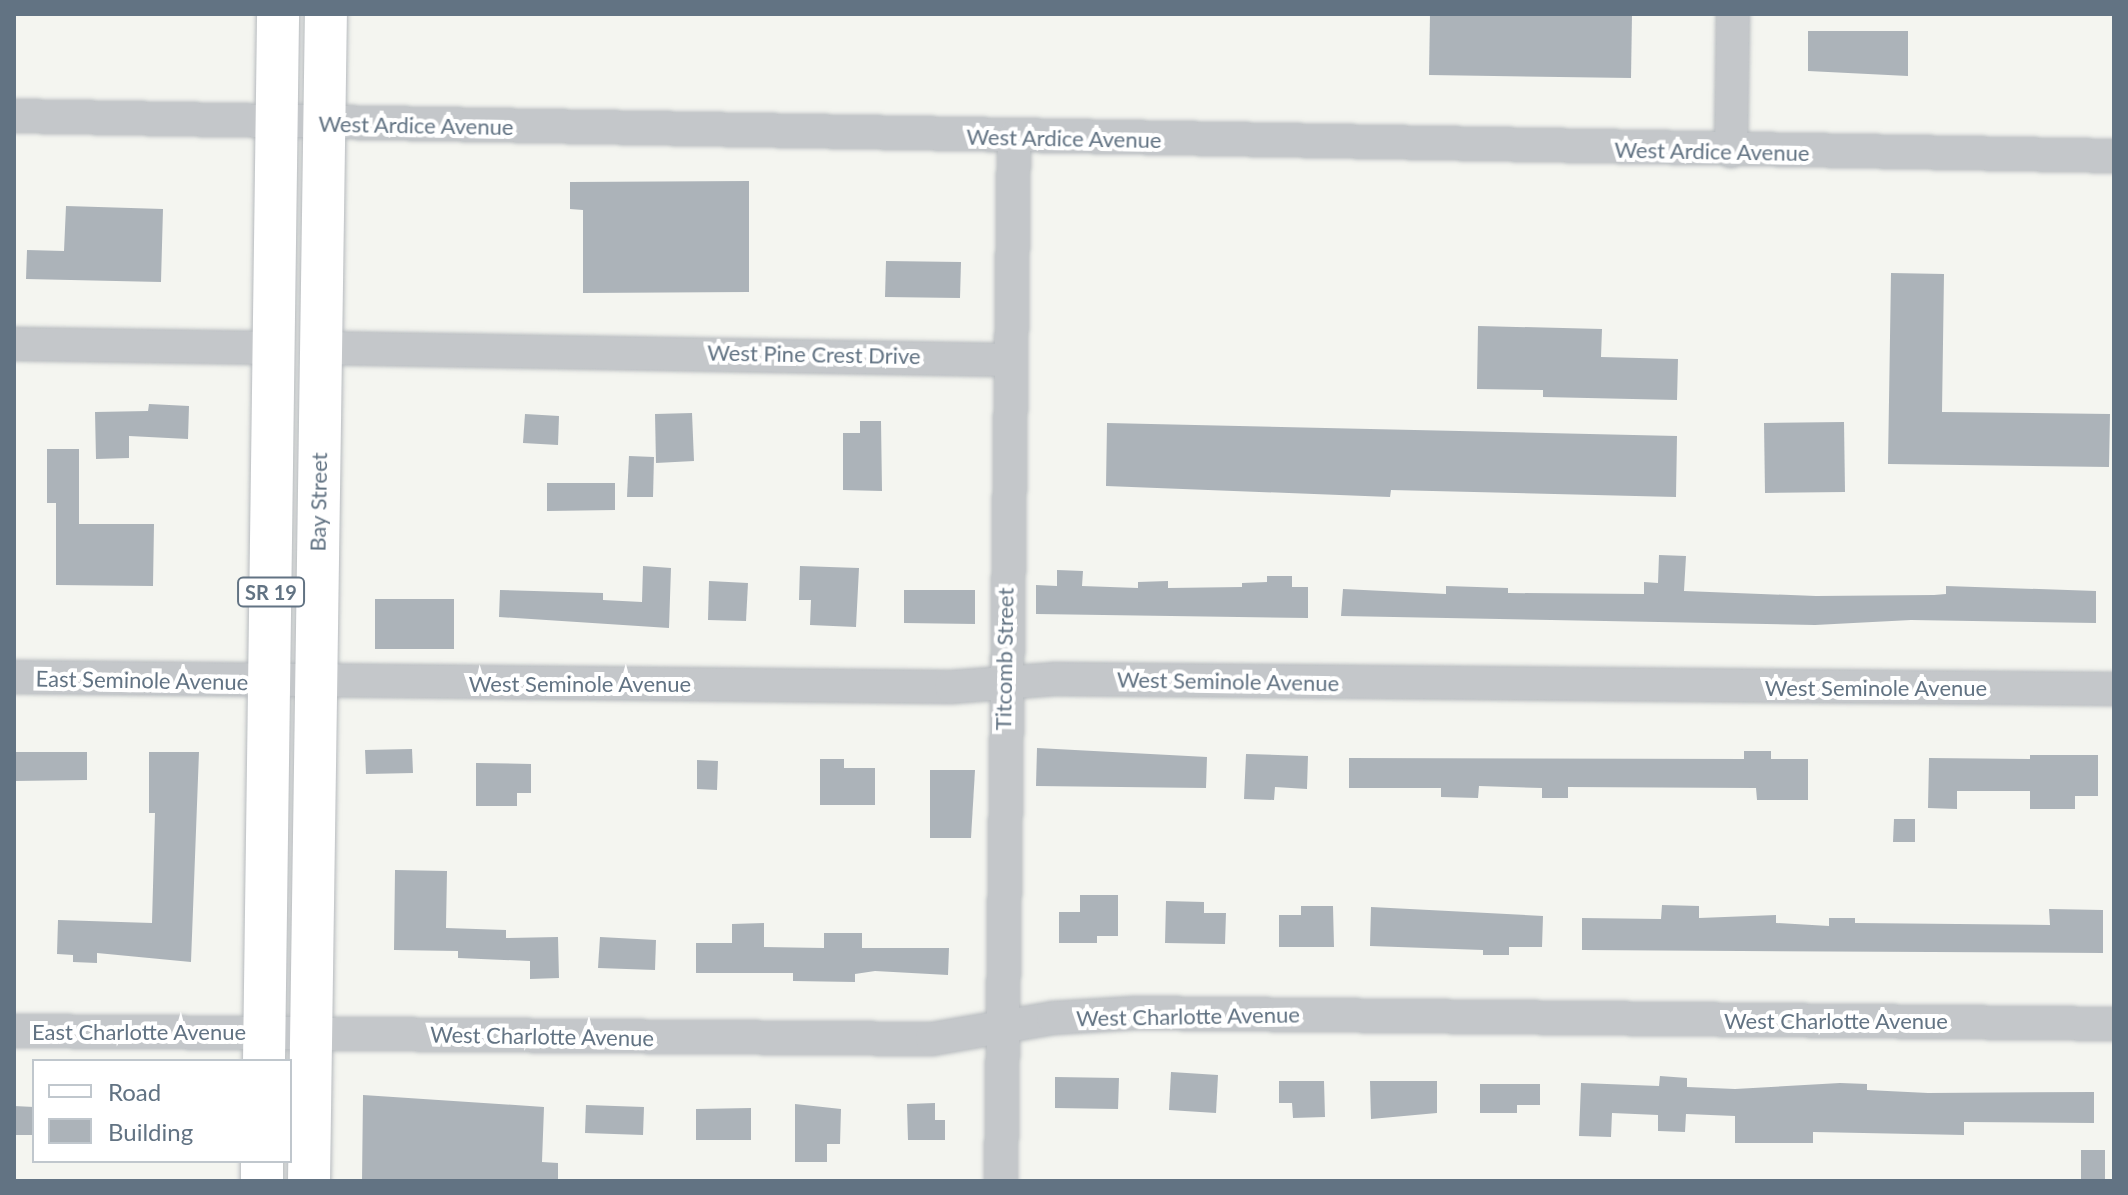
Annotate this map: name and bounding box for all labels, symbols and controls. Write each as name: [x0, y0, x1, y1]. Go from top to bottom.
street label: West Ardice Avenue: [317, 110, 515, 140]
street label: West Ardice Avenue: [965, 123, 1163, 153]
street label: West Ardice Avenue: [1613, 136, 1811, 166]
street label: West Pine Crest Drive: [707, 339, 921, 369]
street label: Bay Street: [304, 452, 332, 552]
road number: SR 19: [237, 576, 305, 608]
street label: Titcomb Street: [990, 587, 1018, 731]
street label: East Seminole Avenue: [35, 665, 249, 695]
street label: West Seminole Avenue: [1116, 666, 1340, 696]
street label: West Seminole Avenue: [468, 671, 692, 697]
street label: West Seminole Avenue: [1764, 675, 1988, 701]
street label: West Charlotte Avenue: [1075, 1001, 1301, 1031]
street label: West Charlotte Avenue: [1724, 1008, 1948, 1034]
street label: East Charlotte Avenue: [32, 1019, 246, 1045]
street label: West Charlotte Avenue: [429, 1021, 655, 1051]
legend: [32, 1059, 292, 1163]
text: Road: [108, 1077, 161, 1106]
text: Building: [108, 1117, 193, 1146]

